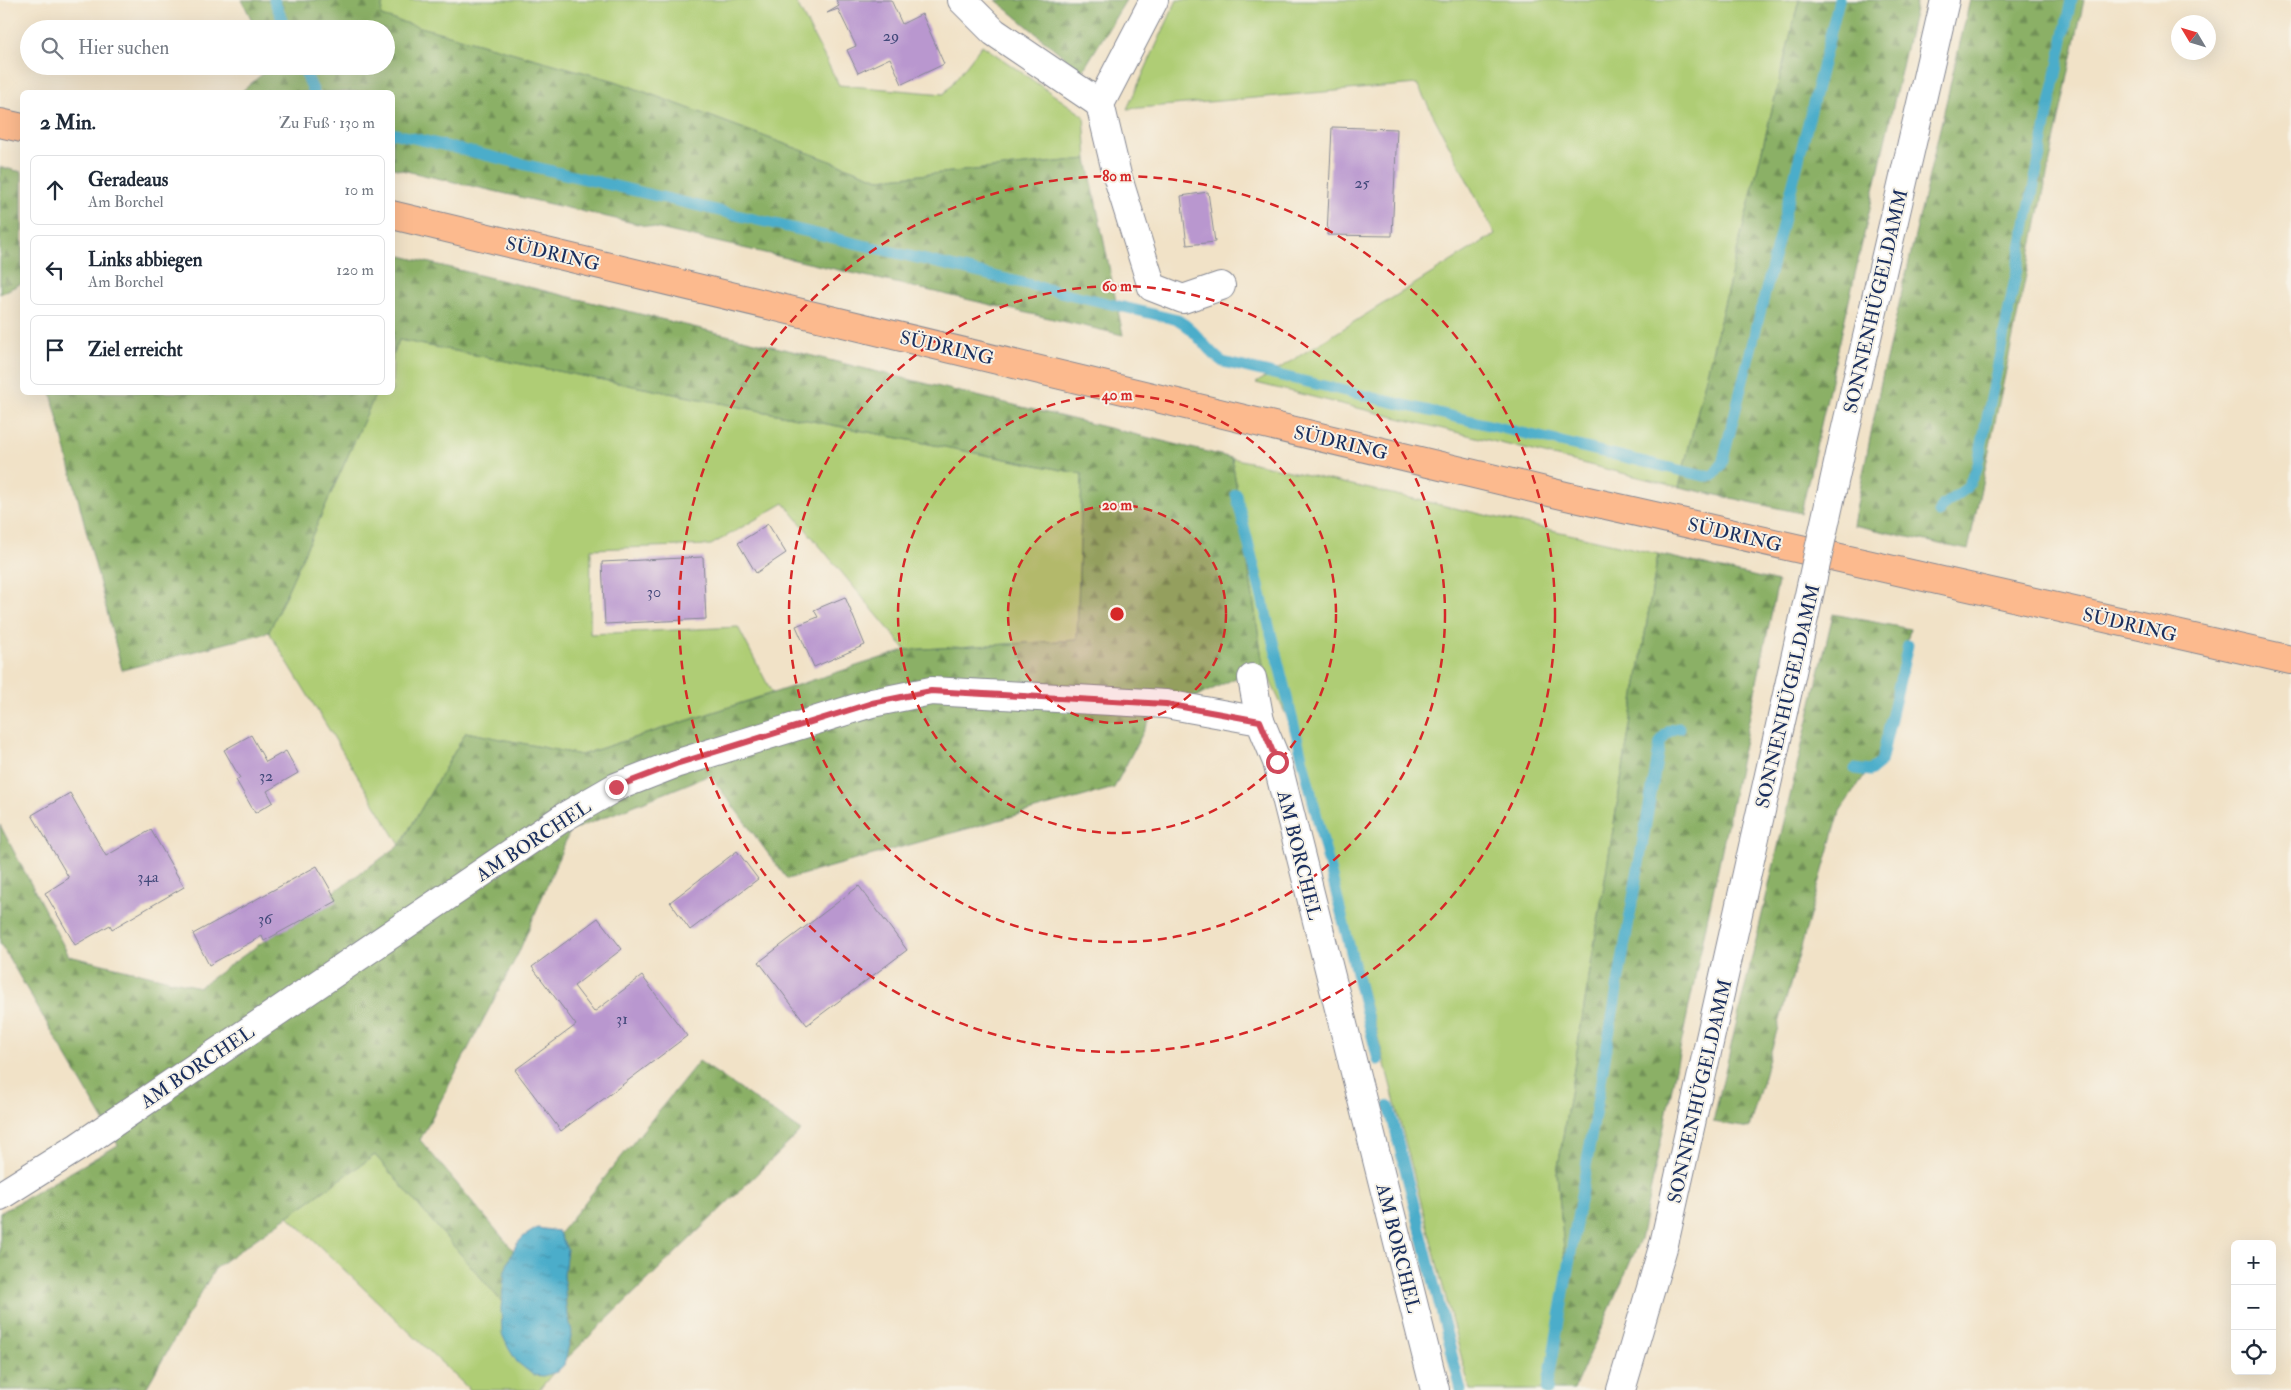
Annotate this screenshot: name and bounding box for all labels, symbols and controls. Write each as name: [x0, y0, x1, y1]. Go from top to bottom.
north arrow: [2171, 15, 2216, 60]
search box: [20, 20, 395, 75]
house number: 29: [883, 26, 899, 46]
icon: search: [38, 34, 66, 62]
text: Hier suchen: [78, 36, 169, 60]
text: 2 Min.: [40, 109, 96, 136]
text: Zu Fuß · 130 m: [279, 113, 375, 133]
text: 80 m: [1102, 167, 1132, 186]
text: Geradeaus: [88, 168, 168, 192]
house number: 25: [1354, 173, 1370, 193]
icon: ahead: [41, 176, 69, 204]
text: 10 m: [344, 180, 374, 200]
street label: SONNENHÜGELDAMM: [1838, 187, 1913, 416]
text: Am Borchel: [88, 192, 164, 212]
street label: SÜDRING: [503, 232, 602, 276]
text: Links abbiegen: [88, 248, 202, 272]
icon: left: [41, 256, 69, 284]
text: 120 m: [336, 260, 374, 280]
text: Am Borchel: [88, 272, 164, 292]
text: 60 m: [1102, 277, 1132, 296]
street label: SÜDRING: [897, 326, 996, 370]
icon: arrive: [41, 336, 69, 364]
text: Ziel erreicht: [88, 338, 183, 362]
text: 40 m: [1101, 386, 1133, 405]
street label: SÜDRING: [1291, 421, 1390, 465]
text: 20 m: [1102, 496, 1132, 515]
street label: SÜDRING: [1685, 513, 1784, 557]
house number: 30: [647, 582, 661, 602]
street label: SONNENHÜGELDAMM: [1750, 582, 1825, 811]
street label: SÜDRING: [2080, 603, 2179, 647]
centre of rings: [1108, 605, 1126, 623]
route start: [1266, 751, 1289, 774]
house number: 32: [259, 766, 273, 786]
route end: [605, 776, 628, 799]
street label: AM BORCHEL: [1271, 787, 1327, 923]
street label: AM BORCHEL: [471, 795, 596, 887]
house number: 34a: [137, 867, 159, 887]
house number: 36: [258, 909, 273, 929]
street label: SONNENHÜGELDAMM: [1662, 977, 1737, 1206]
house number: 31: [616, 1009, 628, 1029]
street label: AM BORCHEL: [135, 1020, 259, 1114]
street label: AM BORCHEL: [1370, 1180, 1426, 1316]
map controls: [2231, 1240, 2276, 1375]
button: +: [2231, 1240, 2276, 1285]
button: −: [2231, 1285, 2276, 1330]
button: locate: [2231, 1330, 2276, 1375]

